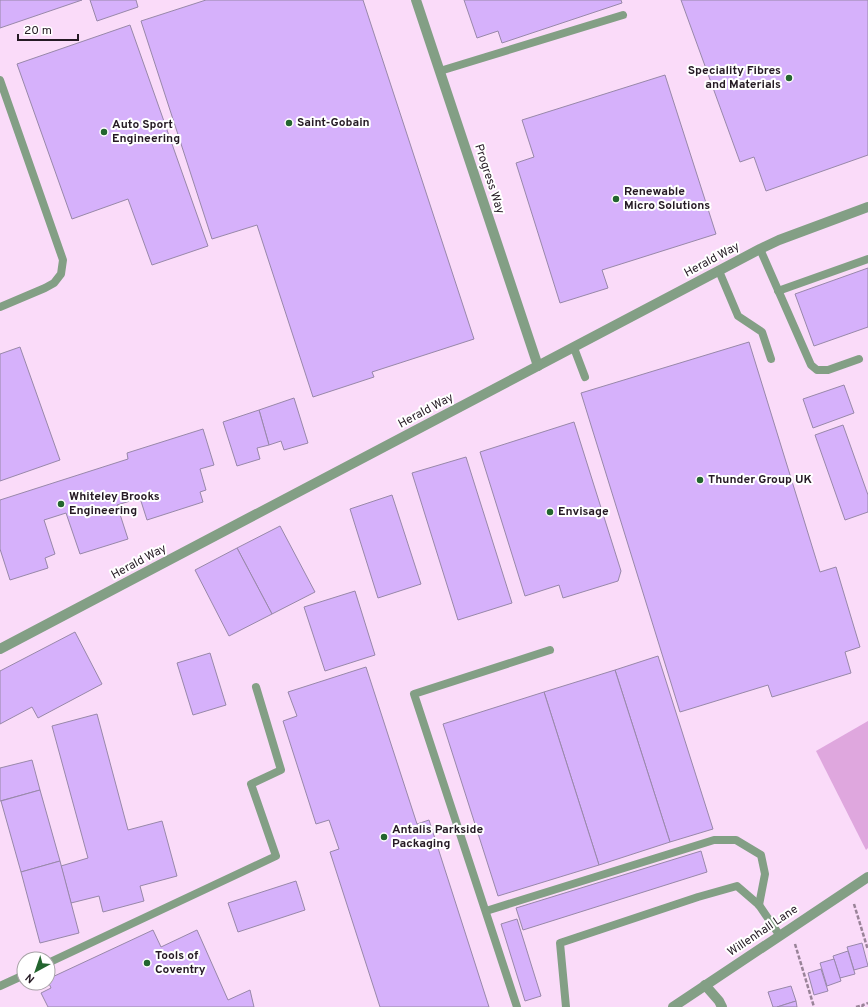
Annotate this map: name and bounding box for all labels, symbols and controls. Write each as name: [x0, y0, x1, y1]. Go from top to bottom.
scale bar: [18, 16, 78, 42]
text: 20 m: [24, 23, 52, 39]
place label: Speciality Fibres and Materials: [688, 63, 781, 93]
marker: Speciality Fibres and Materials: [784, 73, 794, 83]
place label: Saint-Gobain: [297, 115, 370, 131]
place label: Auto Sport Engineering: [112, 117, 180, 147]
marker: Saint-Gobain: [284, 118, 294, 128]
marker: Auto Sport Engineering: [99, 127, 109, 137]
street label: Progress Way: [470, 142, 508, 216]
place label: Renewable Micro Solutions: [624, 184, 710, 214]
marker: Renewable Micro Solutions: [611, 194, 621, 204]
street label: Herald Way: [681, 239, 743, 281]
street label: Herald Way: [395, 390, 457, 432]
place label: Thunder Group UK: [708, 472, 813, 488]
marker: Thunder Group UK: [695, 475, 705, 485]
place label: Whiteley Brooks Engineering: [69, 489, 160, 519]
marker: Whiteley Brooks Engineering: [56, 499, 66, 509]
place label: Envisage: [558, 504, 609, 520]
marker: Envisage: [545, 507, 555, 517]
street label: Herald Way: [108, 541, 170, 583]
place label: Antalis Parkside Packaging: [392, 822, 483, 852]
marker: Antalis Parkside Packaging: [379, 832, 389, 842]
street label: Willenhall Lane: [725, 902, 801, 960]
place label: Tools of Coventry: [155, 948, 206, 978]
north arrow: [16, 951, 56, 991]
marker: Tools of Coventry: [142, 958, 152, 968]
text: N: [23, 970, 38, 986]

